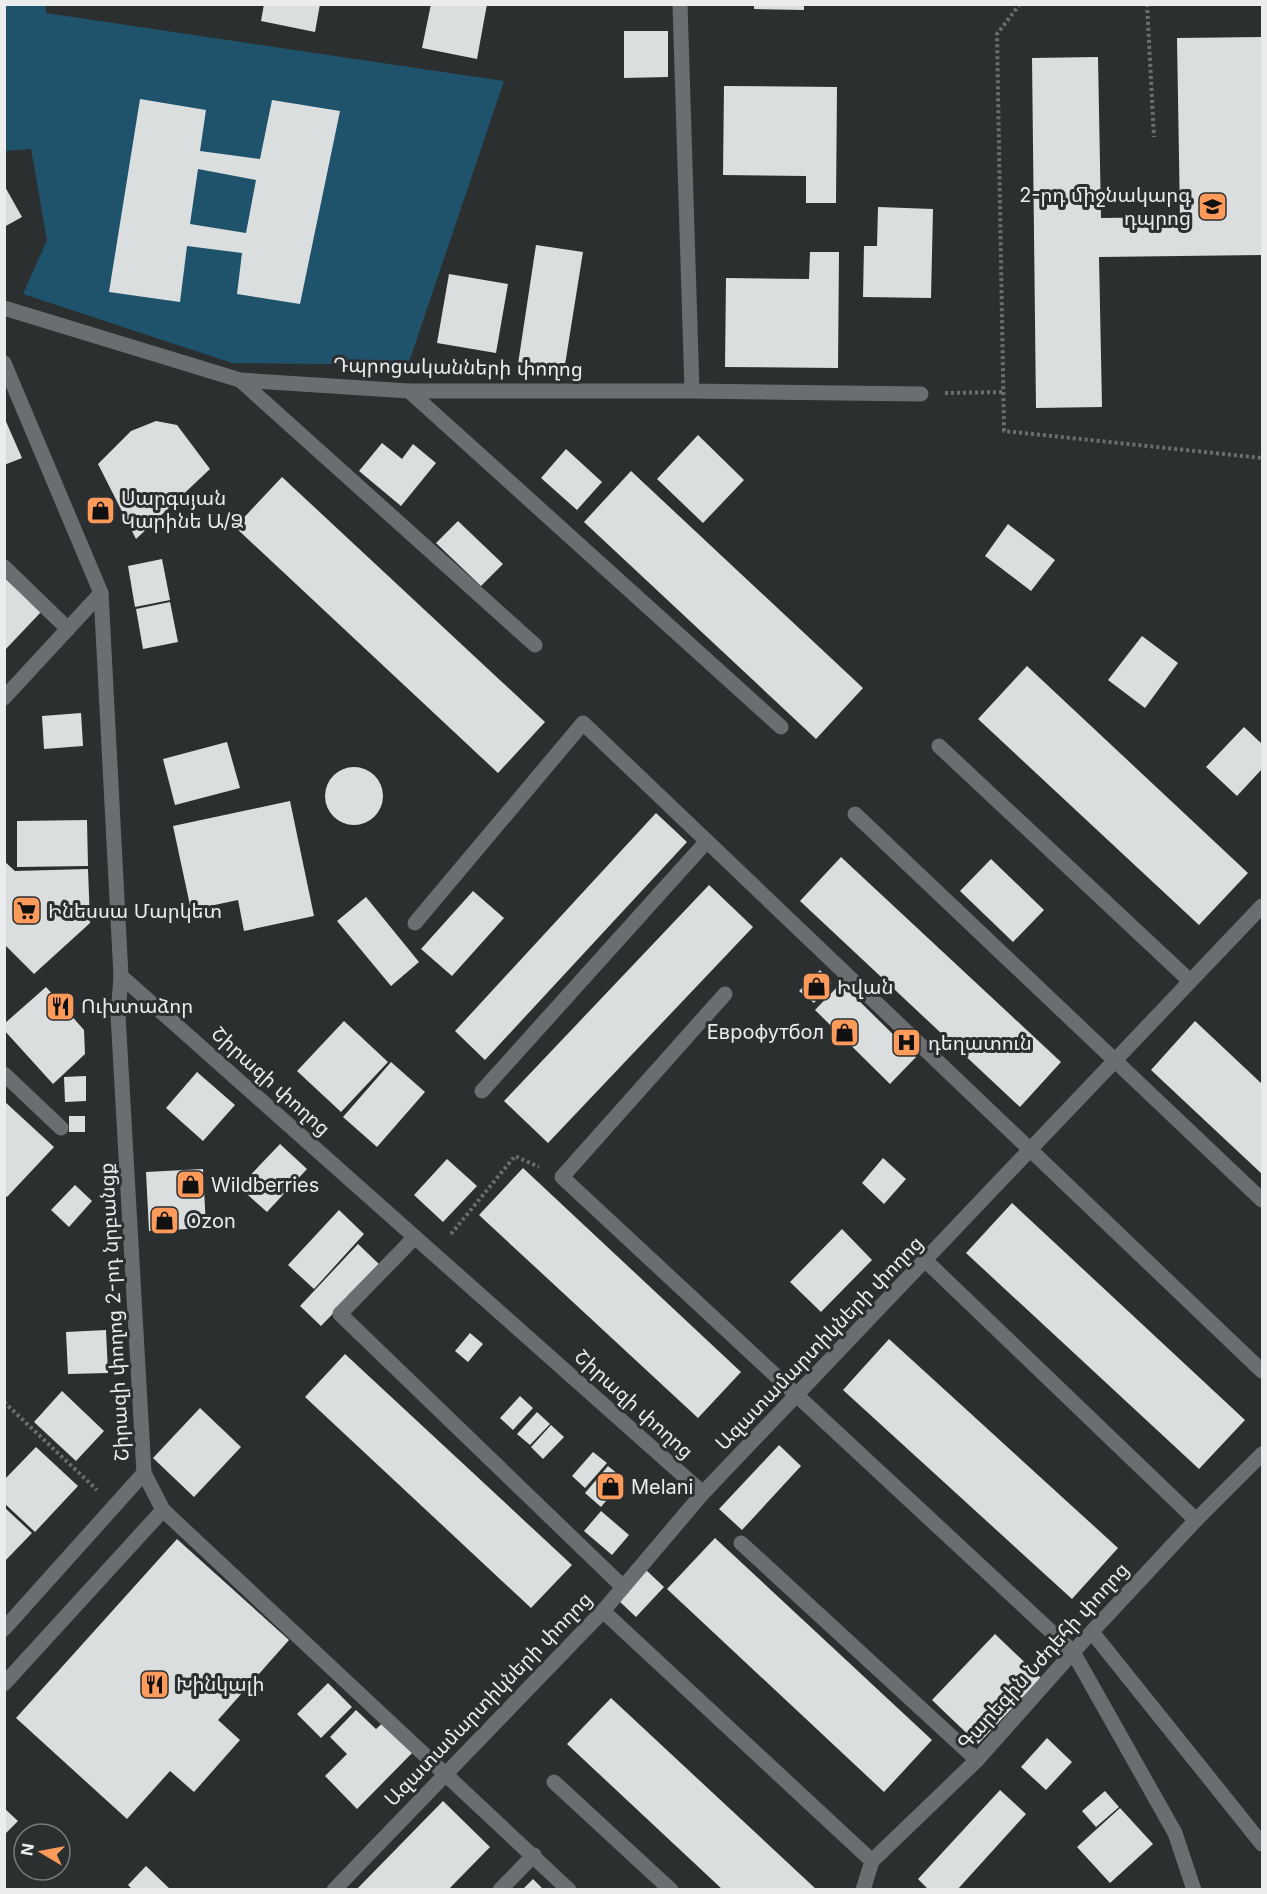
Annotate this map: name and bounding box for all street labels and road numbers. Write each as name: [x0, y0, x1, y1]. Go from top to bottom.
street label: Դպրոցականների փողոց: [333, 353, 583, 381]
street label: Շիրազի փողոց: [207, 1021, 335, 1141]
street label: Շիրազի փողոց 2-րդ նրբանցք: [94, 1162, 134, 1462]
street label: Ազատամարտիկների փողոց: [710, 1231, 928, 1455]
street label: Շիրազի փողոց: [570, 1344, 698, 1464]
street label: Գարեգին Նժդեհի փողոց: [952, 1557, 1134, 1755]
street label: Ազատամարտիկների փողոց: [379, 1587, 597, 1811]

